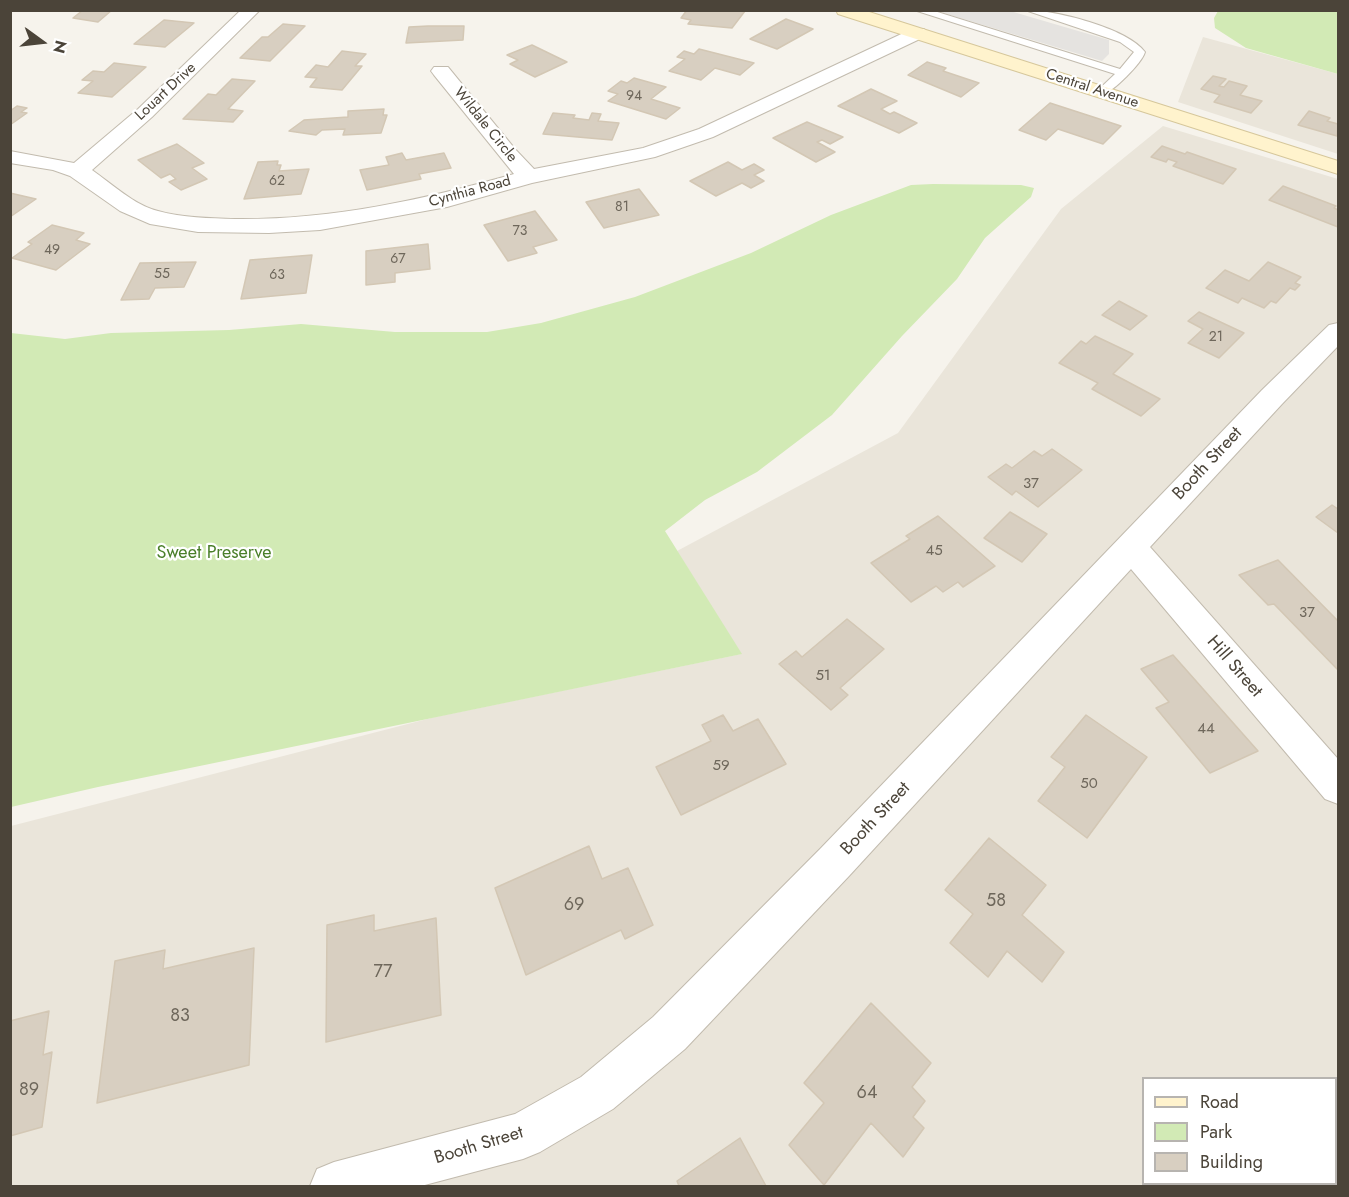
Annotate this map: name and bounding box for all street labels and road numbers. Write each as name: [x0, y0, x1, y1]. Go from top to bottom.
street label: Louart Drive: [132, 59, 200, 125]
street label: Central Avenue: [1043, 66, 1141, 112]
street label: Wildale Circle: [449, 84, 521, 166]
street label: Cynthia Road: [427, 172, 513, 212]
street label: Booth Street: [1169, 423, 1247, 505]
street label: Hill Street: [1202, 632, 1266, 702]
street label: Booth Street: [837, 778, 915, 860]
street label: Booth Street: [432, 1122, 526, 1170]

